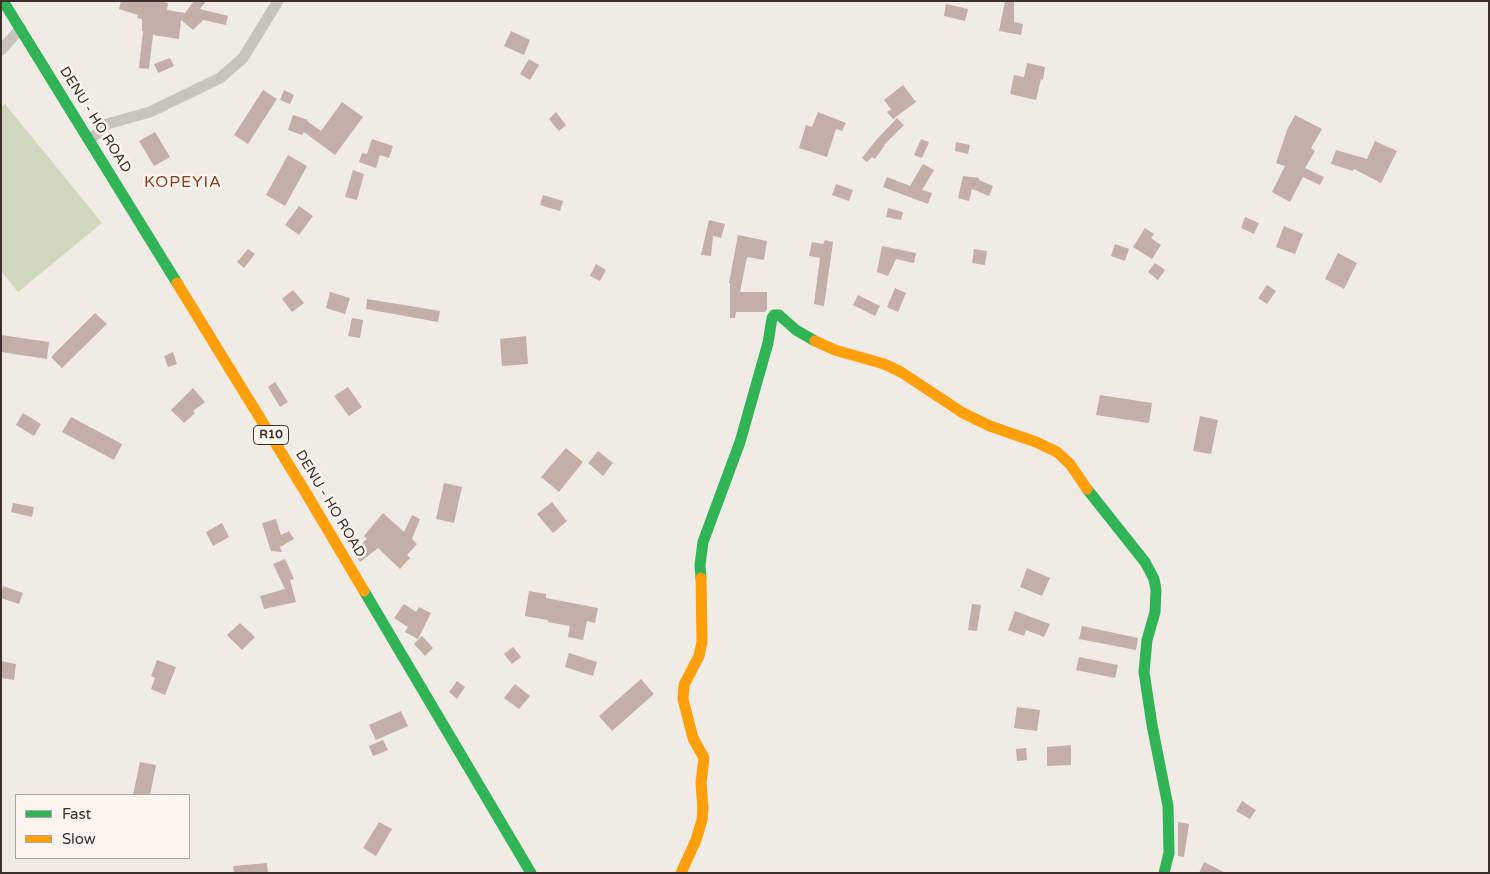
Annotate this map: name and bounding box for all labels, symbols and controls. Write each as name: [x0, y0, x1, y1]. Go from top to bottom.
street label: DENU - HO ROAD: [56, 64, 134, 176]
district label: KOPEYIA: [143, 173, 223, 193]
road number: R10: [254, 426, 288, 444]
street label: DENU - HO ROAD: [291, 447, 369, 561]
legend: [15, 794, 190, 859]
text: Fast: [62, 805, 91, 823]
text: Slow: [62, 830, 96, 848]

